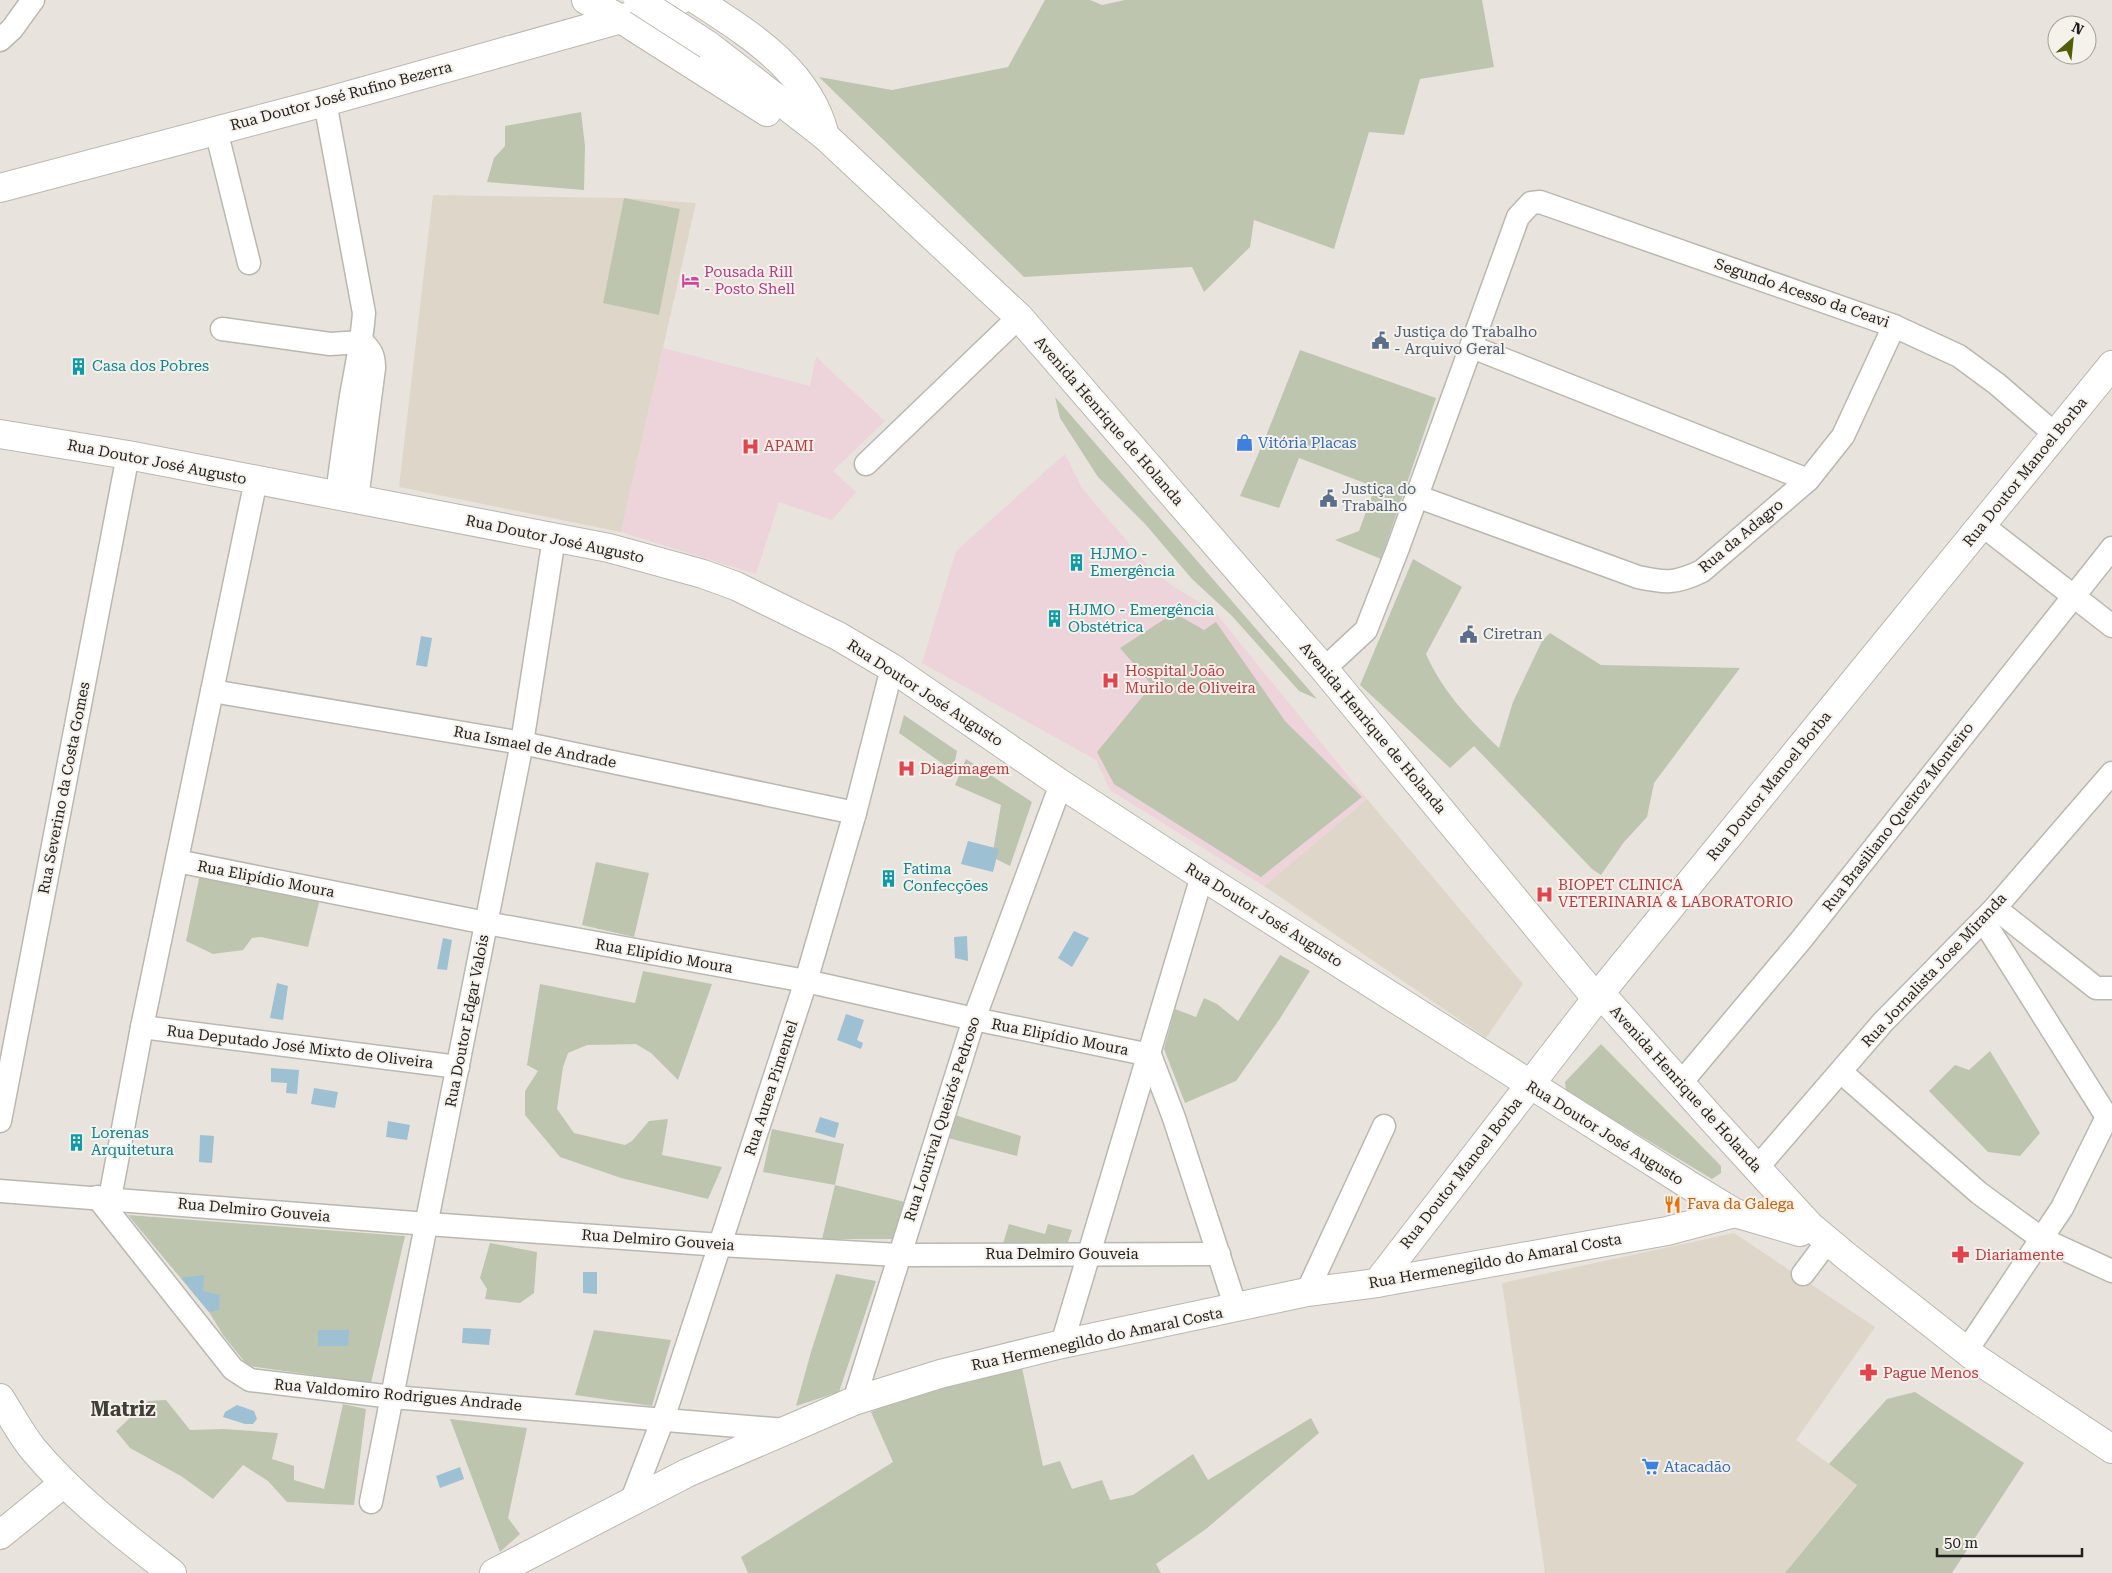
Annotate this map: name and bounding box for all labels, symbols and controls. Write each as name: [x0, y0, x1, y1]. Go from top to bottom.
north arrow: [2047, 15, 2097, 65]
text: N: [2069, 19, 2087, 38]
street label: Rua Doutor José Rufino Bezerra: [228, 58, 454, 134]
street label: Segundo Acesso da Ceavi: [1712, 255, 1892, 332]
place label: Pousada Rill - Posto Shell: [704, 263, 795, 298]
hotel icon: Pousada Rill - Posto Shell: [680, 271, 700, 291]
place label: Justiça do Trabalho - Arquivo Geral: [1394, 323, 1537, 358]
public building icon: Justiça do Trabalho - Arquivo Geral: [1370, 331, 1390, 351]
street label: Avenida Henrique de Holanda: [1031, 333, 1187, 509]
building icon: Casa dos Pobres: [68, 356, 88, 376]
place label: Casa dos Pobres: [92, 357, 209, 375]
street label: Rua Doutor Manoel Borba: [1959, 394, 2091, 550]
shop icon: Vitória Placas: [1234, 433, 1254, 453]
place label: Vitória Placas: [1258, 434, 1357, 452]
street label: Rua Doutor José Augusto: [66, 436, 248, 488]
hospital icon: APAMI: [740, 436, 760, 456]
place label: APAMI: [764, 437, 814, 455]
place label: Justiça do Trabalho: [1342, 480, 1416, 515]
public building icon: Justiça do Trabalho: [1318, 488, 1338, 508]
street label: Rua da Adagro: [1695, 495, 1787, 577]
street label: Rua Doutor José Augusto: [464, 511, 646, 567]
place label: HJMO - Emergência: [1090, 545, 1175, 580]
building icon: HJMO - Emergência: [1066, 553, 1086, 573]
place label: HJMO - Emergência Obstétrica: [1068, 601, 1214, 636]
building icon: HJMO - Emergência Obstétrica: [1044, 609, 1064, 629]
public building icon: Ciretran: [1459, 624, 1479, 644]
place label: Ciretran: [1483, 625, 1543, 643]
street label: Rua Doutor José Augusto: [844, 636, 1006, 750]
street label: Avenida Henrique de Holanda: [1296, 639, 1450, 817]
place label: Hospital João Murilo de Oliveira: [1125, 662, 1256, 697]
hospital icon: Hospital João Murilo de Oliveira: [1101, 670, 1121, 690]
street label: Rua Severino da Costa Gomes: [35, 680, 93, 896]
street label: Rua Doutor Manoel Borba: [1703, 708, 1835, 864]
street label: Rua Brasiliano Queiroz Monteiro: [1819, 719, 1977, 915]
street label: Rua Ismael de Andrade: [452, 722, 618, 772]
hospital icon: Diagimagem: [896, 759, 916, 779]
place label: Diagimagem: [920, 760, 1010, 778]
street label: Rua Elipídio Moura: [196, 857, 336, 901]
street label: Rua Doutor José Augusto: [1182, 859, 1346, 971]
place label: Fatima Confecções: [903, 860, 988, 895]
building icon: Fatima Confecções: [879, 868, 899, 888]
place label: BIOPET CLINICA VETERINARIA & LABORATORIO: [1558, 876, 1793, 911]
hospital icon: BIOPET CLINICA VETERINARIA & LABORATORIO: [1534, 884, 1554, 904]
street label: Rua Jornalista Jose Miranda: [1858, 889, 2010, 1051]
street label: Rua Doutor Edgar Valois: [441, 933, 493, 1109]
street label: Rua Elipídio Moura: [594, 935, 734, 977]
street label: Avenida Henrique de Holanda: [1606, 1002, 1766, 1176]
street label: Rua Lourival Queirós Pedroso: [900, 1014, 984, 1224]
street label: Rua Elipídio Moura: [990, 1015, 1130, 1059]
street label: Rua Aurea Pimentel: [741, 1018, 802, 1158]
street label: Rua Deputado José Mixto de Oliveira: [166, 1022, 434, 1072]
street label: Rua Doutor José Augusto: [1523, 1077, 1687, 1189]
street label: Rua Doutor Manoel Borba: [1396, 1094, 1526, 1252]
place label: Lorenas Arquitetura: [91, 1124, 174, 1159]
building icon: Lorenas Arquitetura: [67, 1132, 87, 1152]
street label: Rua Delmiro Gouveia: [177, 1194, 331, 1226]
restaurant icon: Fava da Galega: [1663, 1194, 1683, 1214]
place label: Fava da Galega: [1687, 1195, 1794, 1213]
street label: Rua Delmiro Gouveia: [581, 1226, 735, 1254]
street label: Rua Hermenegildo do Amaral Costa: [1367, 1230, 1623, 1292]
street label: Rua Delmiro Gouveia: [985, 1245, 1139, 1263]
pharmacy icon: Diariamente: [1951, 1245, 1971, 1265]
place label: Diariamente: [1975, 1246, 2064, 1264]
street label: Rua Hermenegildo do Amaral Costa: [970, 1304, 1224, 1374]
pharmacy icon: Pague Menos: [1859, 1363, 1879, 1383]
place label: Pague Menos: [1883, 1364, 1979, 1382]
street label: Rua Valdomiro Rodrigues Andrade: [273, 1375, 523, 1415]
district label: Matriz: [90, 1397, 156, 1421]
supermarket icon: Atacadão: [1640, 1457, 1660, 1477]
place label: Atacadão: [1664, 1458, 1731, 1476]
scale bar: [1937, 1526, 2082, 1558]
text: 50 m: [1944, 1534, 1979, 1552]

